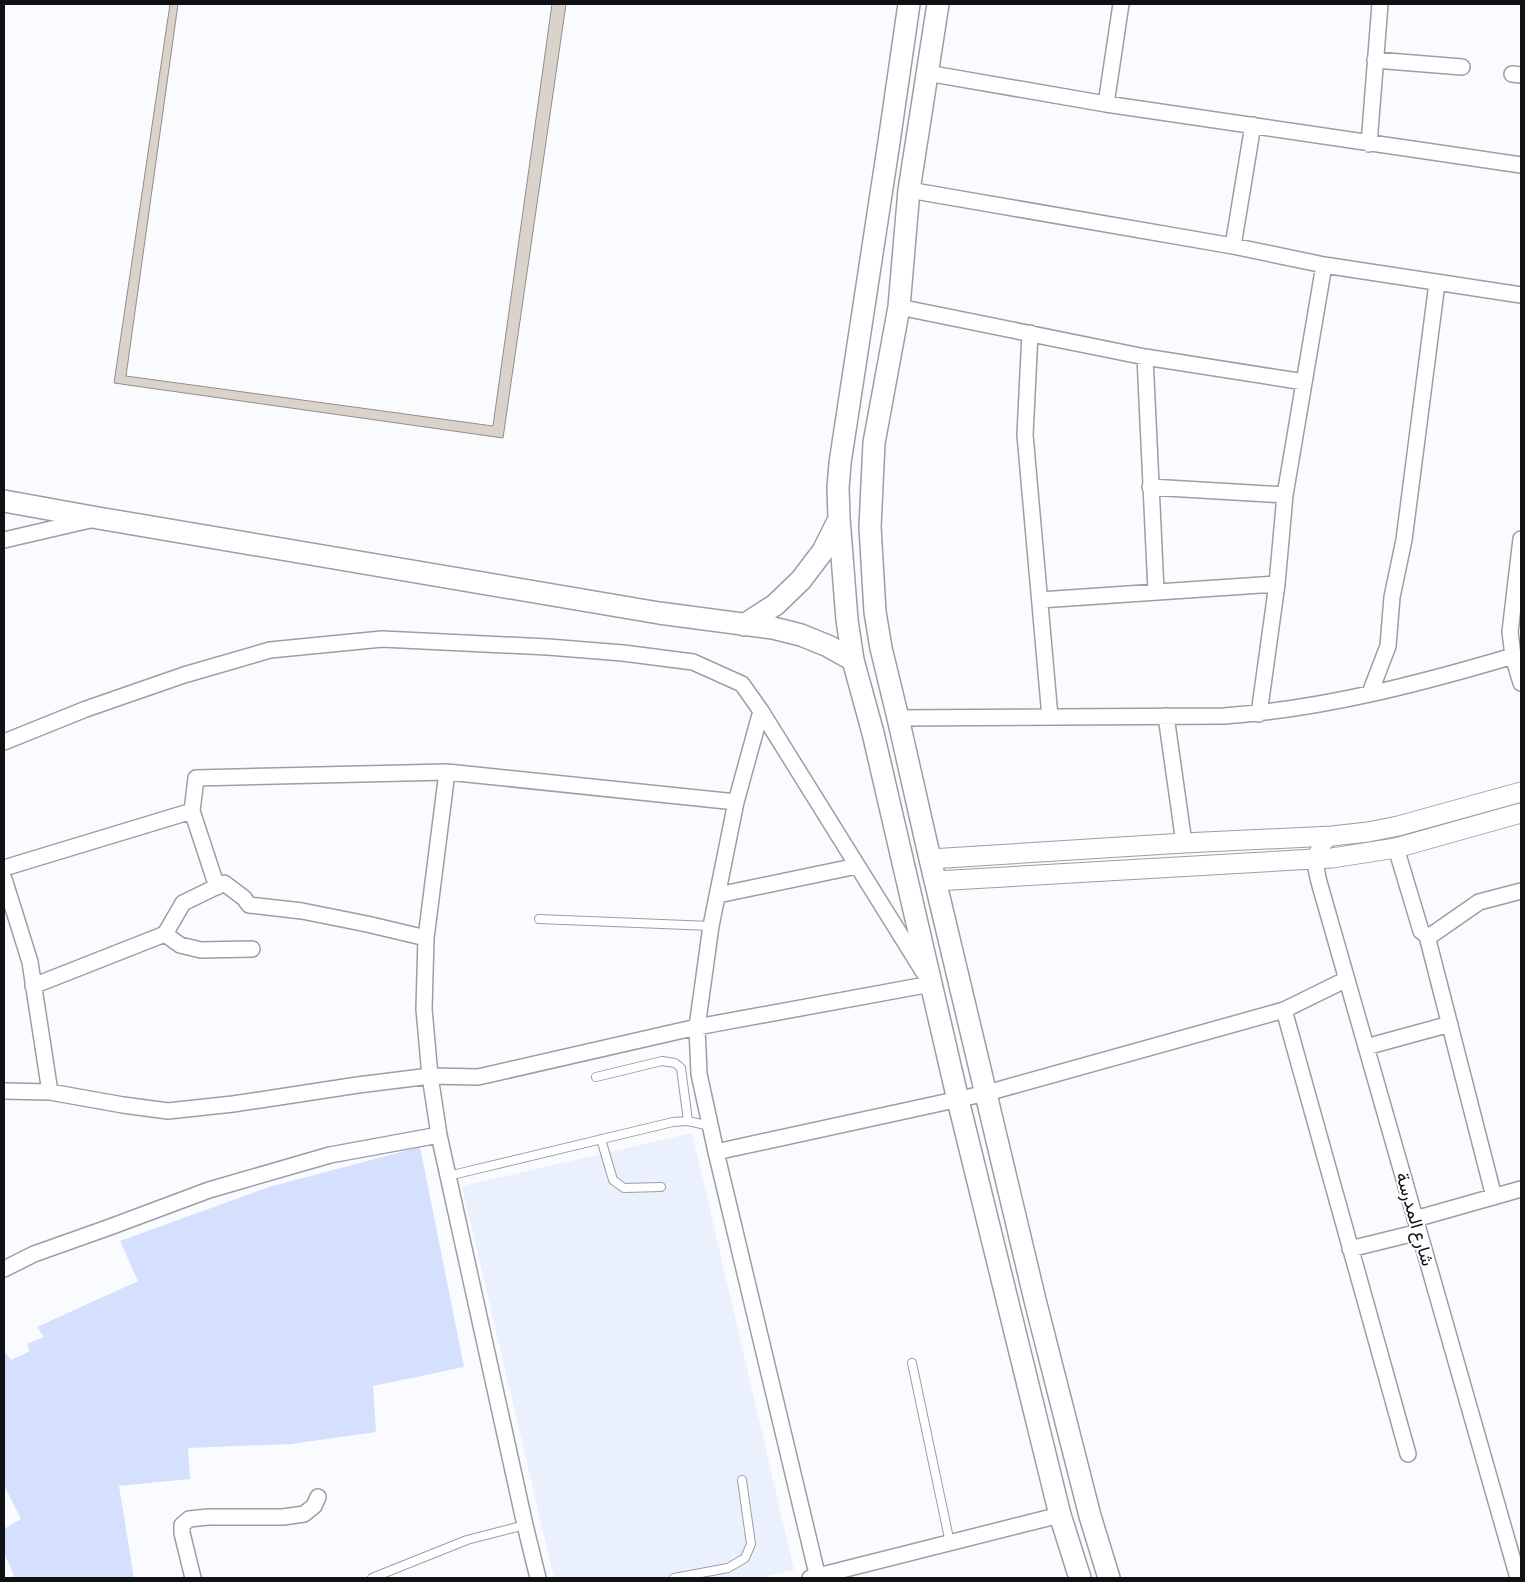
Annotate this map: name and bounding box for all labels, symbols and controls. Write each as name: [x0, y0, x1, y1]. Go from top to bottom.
street label: شارع المدرسة: [1390, 1170, 1436, 1269]

